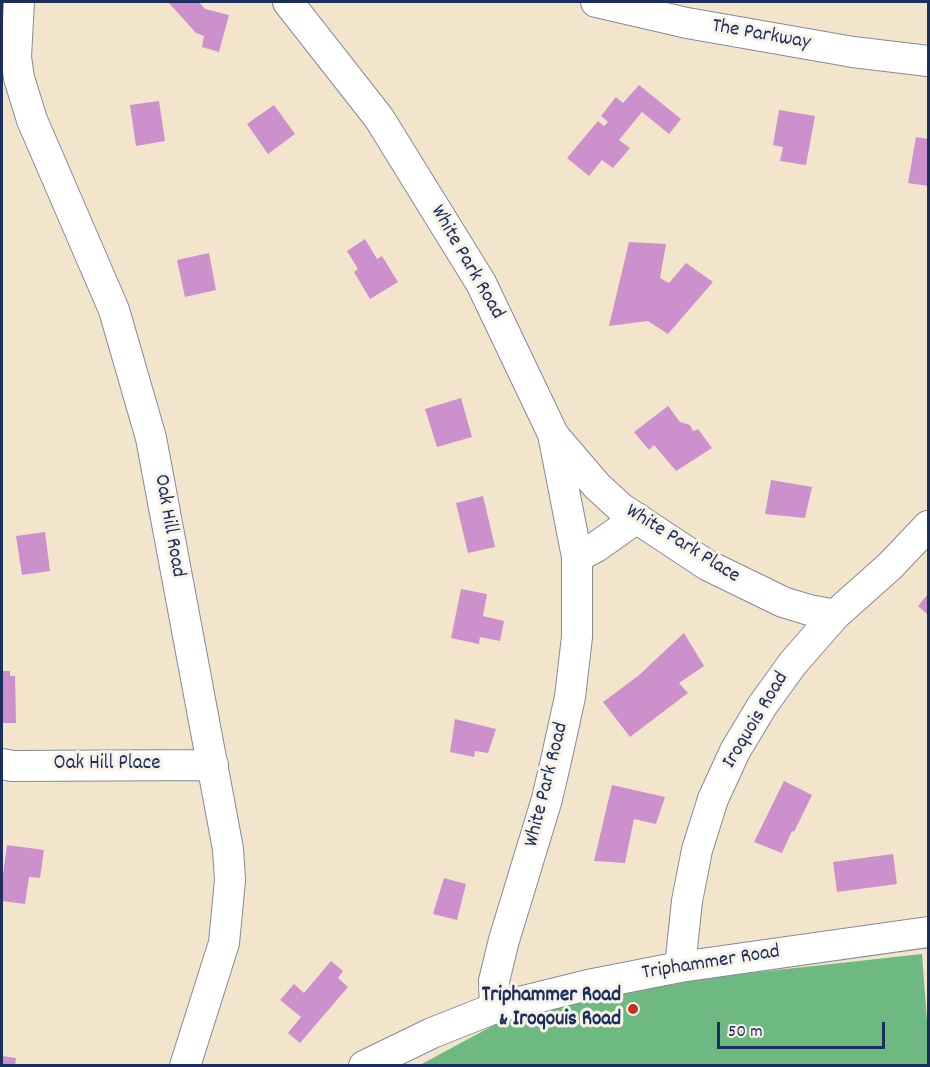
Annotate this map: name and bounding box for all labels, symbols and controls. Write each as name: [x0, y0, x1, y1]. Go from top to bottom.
street label: The Parkway: [710, 15, 812, 57]
street label: White Park Road: [423, 202, 509, 324]
street label: Oak Hill Road: [147, 473, 189, 579]
street label: White Park Place: [620, 500, 744, 590]
street label: Iroquois Road: [718, 668, 796, 774]
street label: White Park Road: [520, 720, 576, 850]
street label: Oak Hill Place: [54, 752, 160, 778]
street label: Triphammer Road: [640, 941, 782, 987]
place label: Triphammer Road & Iroqouis Road: [482, 984, 621, 1034]
marker: Triphammer Road & Iroqouis Road: [626, 1002, 640, 1016]
scale bar: [720, 1010, 888, 1048]
text: 50 m: [728, 1020, 763, 1045]

